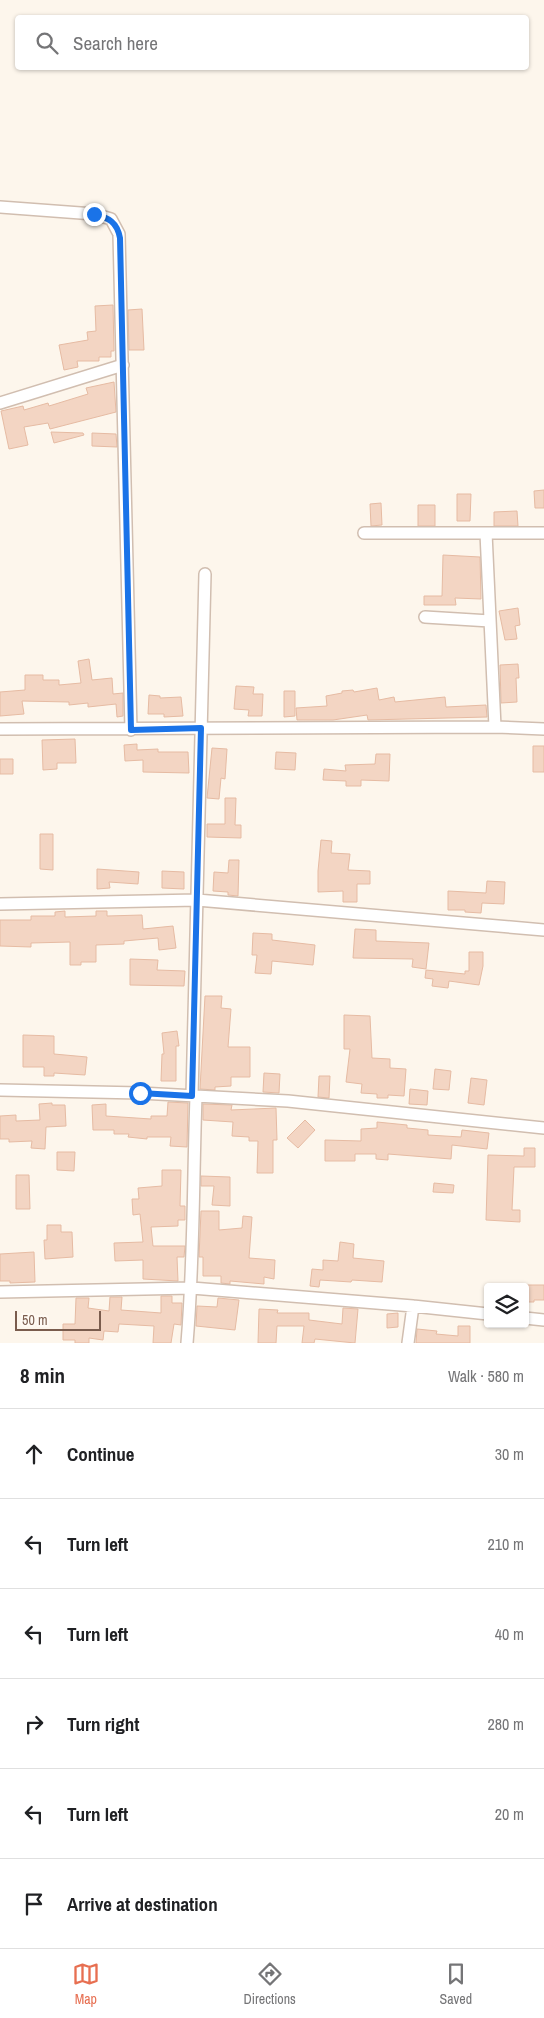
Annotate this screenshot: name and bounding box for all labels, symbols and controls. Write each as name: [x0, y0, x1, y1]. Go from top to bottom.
search box: [15, 15, 529, 70]
icon: search: [33, 29, 61, 57]
text: Search here: [73, 30, 158, 56]
route end: [83, 203, 106, 226]
route start: [129, 1082, 152, 1105]
map controls: [484, 1283, 529, 1328]
button: layers: [484, 1283, 529, 1328]
scale bar: [15, 1308, 101, 1331]
text: 50 m: [22, 1311, 48, 1329]
text: 8 min: [20, 1361, 65, 1390]
text: Walk · 580 m: [448, 1365, 524, 1387]
icon: ahead: [20, 1440, 48, 1468]
text: Continue: [67, 1441, 135, 1467]
text: 30 m: [495, 1443, 524, 1465]
icon: left: [20, 1530, 48, 1558]
text: Turn left: [67, 1531, 128, 1557]
text: 210 m: [488, 1533, 524, 1555]
icon: left: [20, 1620, 48, 1648]
text: Turn left: [67, 1621, 128, 1647]
text: 40 m: [495, 1623, 524, 1645]
icon: right: [20, 1710, 48, 1738]
text: Turn right: [67, 1711, 139, 1737]
text: 280 m: [488, 1713, 524, 1735]
icon: left: [20, 1800, 48, 1828]
text: Turn left: [67, 1801, 128, 1827]
text: 20 m: [495, 1803, 524, 1825]
icon: arrive: [20, 1890, 48, 1918]
text: Arrive at destination: [67, 1891, 218, 1917]
tab: Map: [72, 1960, 100, 2008]
tab: Directions: [244, 1960, 296, 2008]
tab: Saved: [440, 1960, 472, 2008]

